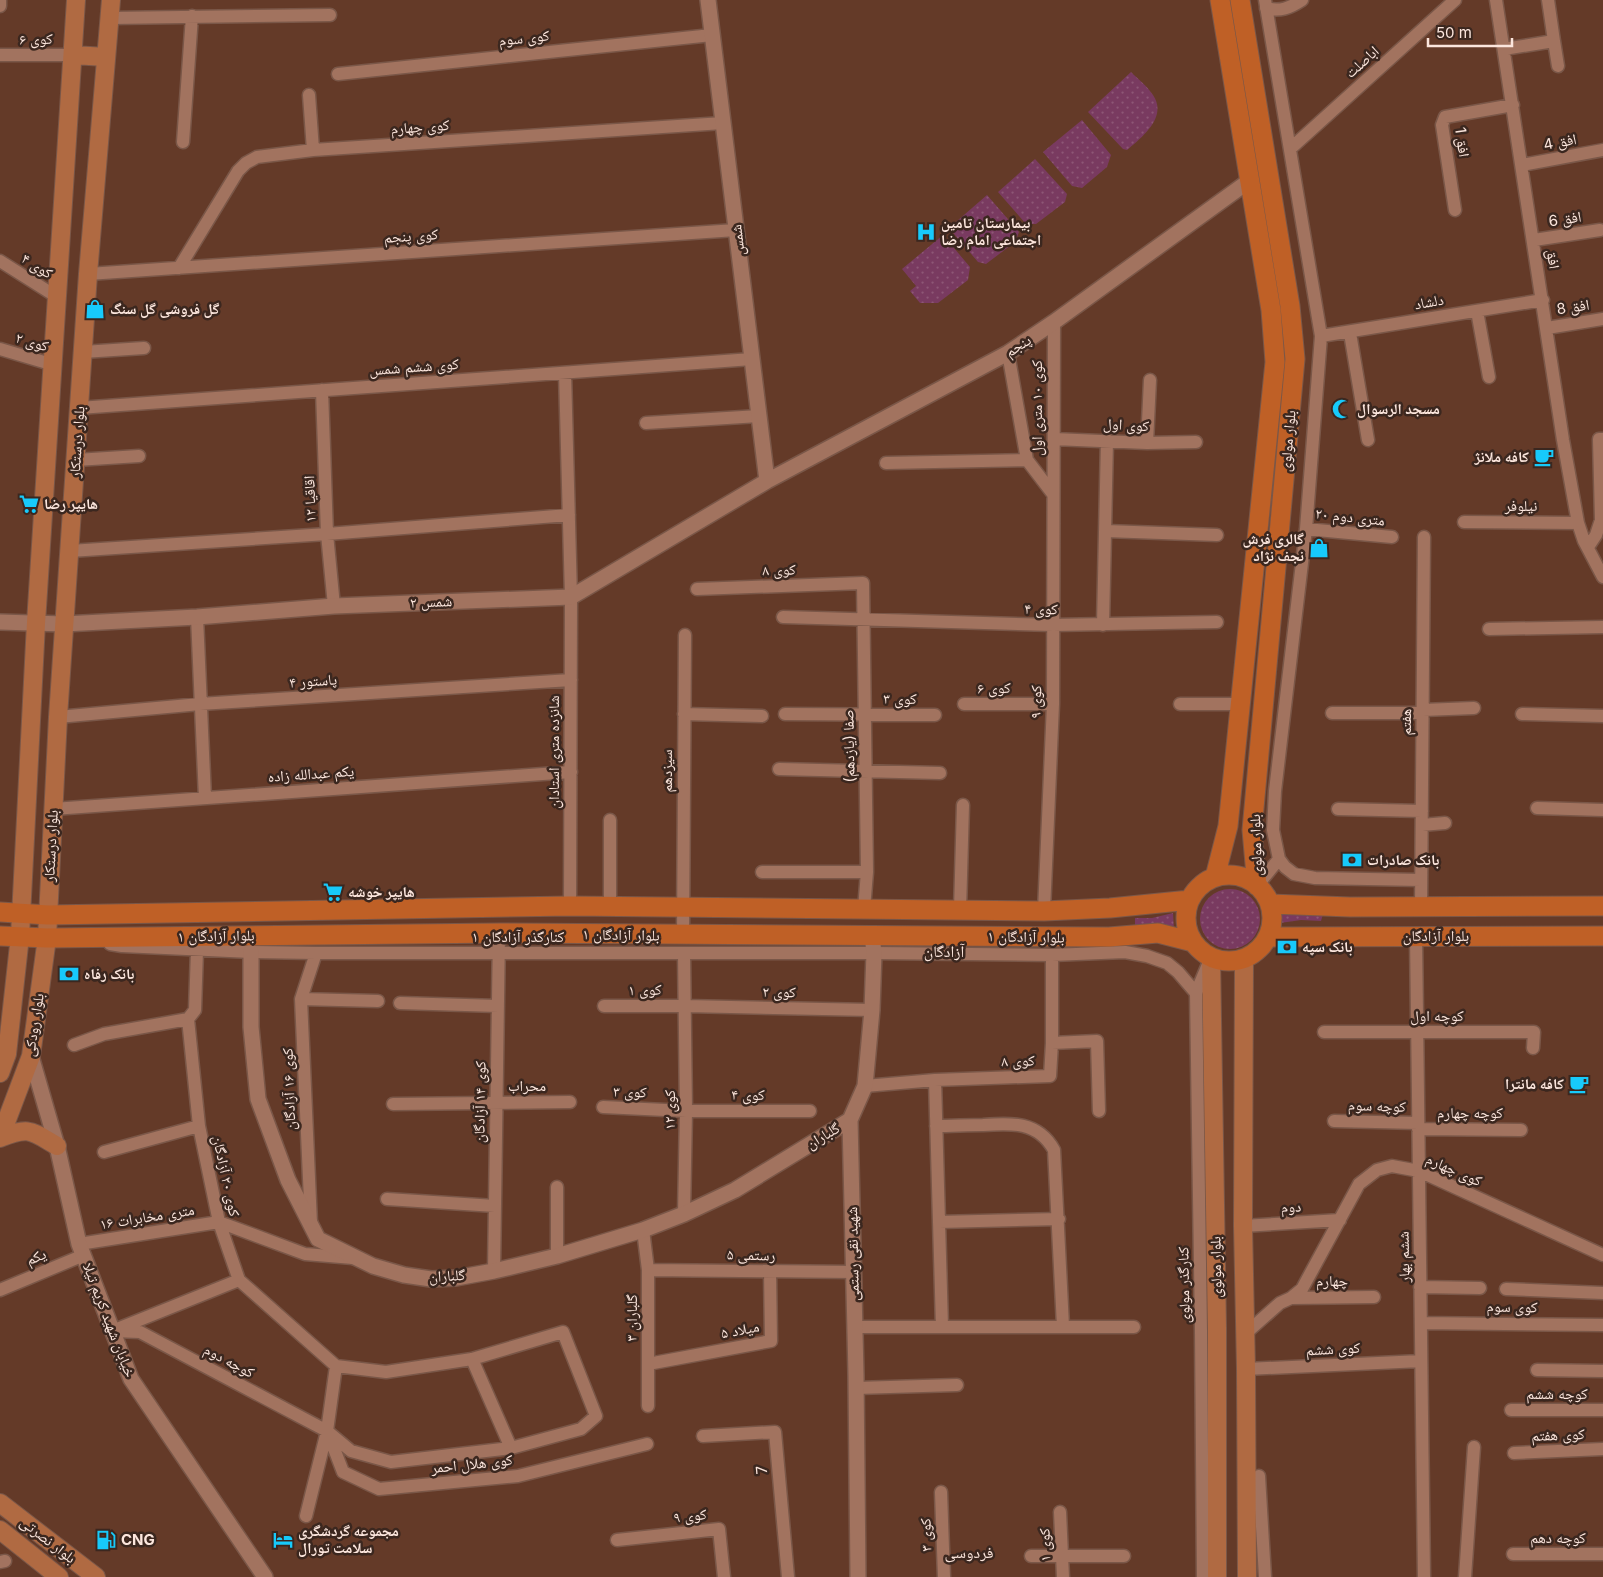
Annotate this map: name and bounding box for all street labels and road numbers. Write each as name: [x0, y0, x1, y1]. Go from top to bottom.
street label: کوی سوم: [498, 25, 550, 51]
street label: کوی ۶: [19, 29, 53, 49]
street label: اباصلت: [1341, 41, 1383, 82]
street label: کوی چهارم: [390, 115, 450, 139]
street label: افق 1: [1450, 126, 1474, 158]
street label: افق 4: [1542, 129, 1578, 155]
street label: افق 6: [1547, 207, 1583, 231]
street label: شمس: [726, 223, 750, 257]
street label: کوی پنجم: [383, 224, 439, 248]
street label: افق: [1542, 248, 1564, 270]
street label: کوی ۴: [18, 249, 56, 283]
street label: دلشاد: [1413, 290, 1445, 313]
street label: افق 8: [1555, 295, 1591, 319]
street label: کوی ۲: [13, 328, 51, 356]
street label: پنجم: [1001, 330, 1035, 362]
street label: کوی ششم شمس: [368, 354, 460, 380]
street label: کوی ۱۰ متری اول: [1027, 360, 1047, 456]
street label: بلوار درستکار: [64, 405, 88, 480]
street label: بلوار مولوی: [1275, 409, 1301, 473]
street label: کوی اول: [1102, 414, 1150, 436]
street label: اقاقیا ۱۲: [299, 475, 320, 523]
street label: نیلوفر: [1504, 496, 1537, 515]
street label: ۲۰ متری دوم: [1314, 503, 1386, 531]
street label: کوی ۸: [762, 559, 796, 581]
street label: شمس ۲: [410, 591, 453, 613]
street label: کوی ۴: [1024, 599, 1058, 619]
street label: پاستور ۴: [288, 669, 338, 692]
street label: کوی ۶: [977, 678, 1011, 698]
street label: کوی ۹: [1026, 685, 1046, 719]
street label: کوی ۳: [883, 689, 917, 709]
street label: شانزده متری استادان: [544, 695, 564, 809]
street label: صفا (یازدهم): [838, 709, 860, 783]
street label: هفتم: [1396, 709, 1416, 735]
street label: سیزدهم: [657, 749, 677, 793]
street label: یکم عبدالله زاده: [267, 761, 355, 787]
street label: بلوار درستکار: [39, 809, 62, 883]
street label: بلوار مولوی: [1245, 814, 1267, 876]
street label: بلوار آزادگان ۱: [582, 924, 660, 946]
street label: بلوار آزادگان ۱: [177, 925, 255, 947]
street label: بلوار آزادگان ۱: [987, 926, 1065, 948]
street label: بلوار آزادگان: [1403, 926, 1469, 946]
street label: کنارگذر آزادگان ۱: [472, 927, 564, 947]
street label: کوی ۱: [628, 980, 662, 1000]
street label: کوی ۲: [762, 982, 796, 1002]
street label: بلوار رودکی: [19, 992, 49, 1058]
street label: کوچه اول: [1410, 1006, 1464, 1026]
street label: کوی ۱۶ آزادگان: [278, 1047, 300, 1131]
street label: کوی ۸: [1001, 1050, 1035, 1072]
street label: کوی ۱۴ آزادگان: [469, 1061, 491, 1143]
street label: محراب: [508, 1076, 546, 1095]
street label: کوی ۳: [613, 1081, 647, 1103]
street label: کوی ۴: [731, 1085, 765, 1105]
street label: کوی ۱۲: [660, 1090, 680, 1130]
street label: کوچه سوم: [1348, 1095, 1406, 1117]
street label: کوچه چهارم: [1437, 1103, 1503, 1123]
street label: گلباران: [802, 1118, 844, 1154]
street label: کوی ۲۰ آزادگان: [208, 1134, 244, 1218]
street label: کوی چهارم: [1423, 1149, 1485, 1191]
street label: دوم: [1280, 1196, 1302, 1218]
street label: ۱۶ متری مخابرات: [98, 1200, 196, 1234]
street label: شهید نقی رستمی: [842, 1207, 864, 1301]
street label: ششم بهار: [1394, 1231, 1414, 1284]
street label: بلوار مولوی: [1205, 1236, 1227, 1298]
street label: یکم: [23, 1244, 49, 1270]
street label: رستمی ۵: [727, 1245, 776, 1265]
street label: کنارگذر مولوی: [1173, 1246, 1195, 1324]
street label: خیابان شهید کریم تیلا: [78, 1260, 140, 1381]
street label: گلباران: [428, 1265, 466, 1287]
street label: چهارم: [1316, 1271, 1349, 1291]
street label: گلباران ۳: [622, 1294, 642, 1342]
street label: کوی سوم: [1486, 1297, 1538, 1317]
street label: میلاد ۵: [719, 1316, 761, 1343]
street label: کوی ششم: [1305, 1338, 1361, 1360]
street label: کوچه دوم: [200, 1339, 258, 1383]
street label: کوچه ششم: [1526, 1384, 1588, 1404]
street label: کوی هفتم: [1531, 1424, 1585, 1446]
street label: کوی هلال احمر: [429, 1450, 514, 1478]
street label: 7: [752, 1465, 771, 1475]
street label: کوی ۹: [672, 1504, 708, 1528]
street label: بلوار نصرتی: [16, 1512, 80, 1568]
street label: کوی ۳: [915, 1518, 937, 1552]
street label: کوی ۱: [1034, 1528, 1056, 1562]
street label: کوچه دهم: [1530, 1528, 1586, 1548]

